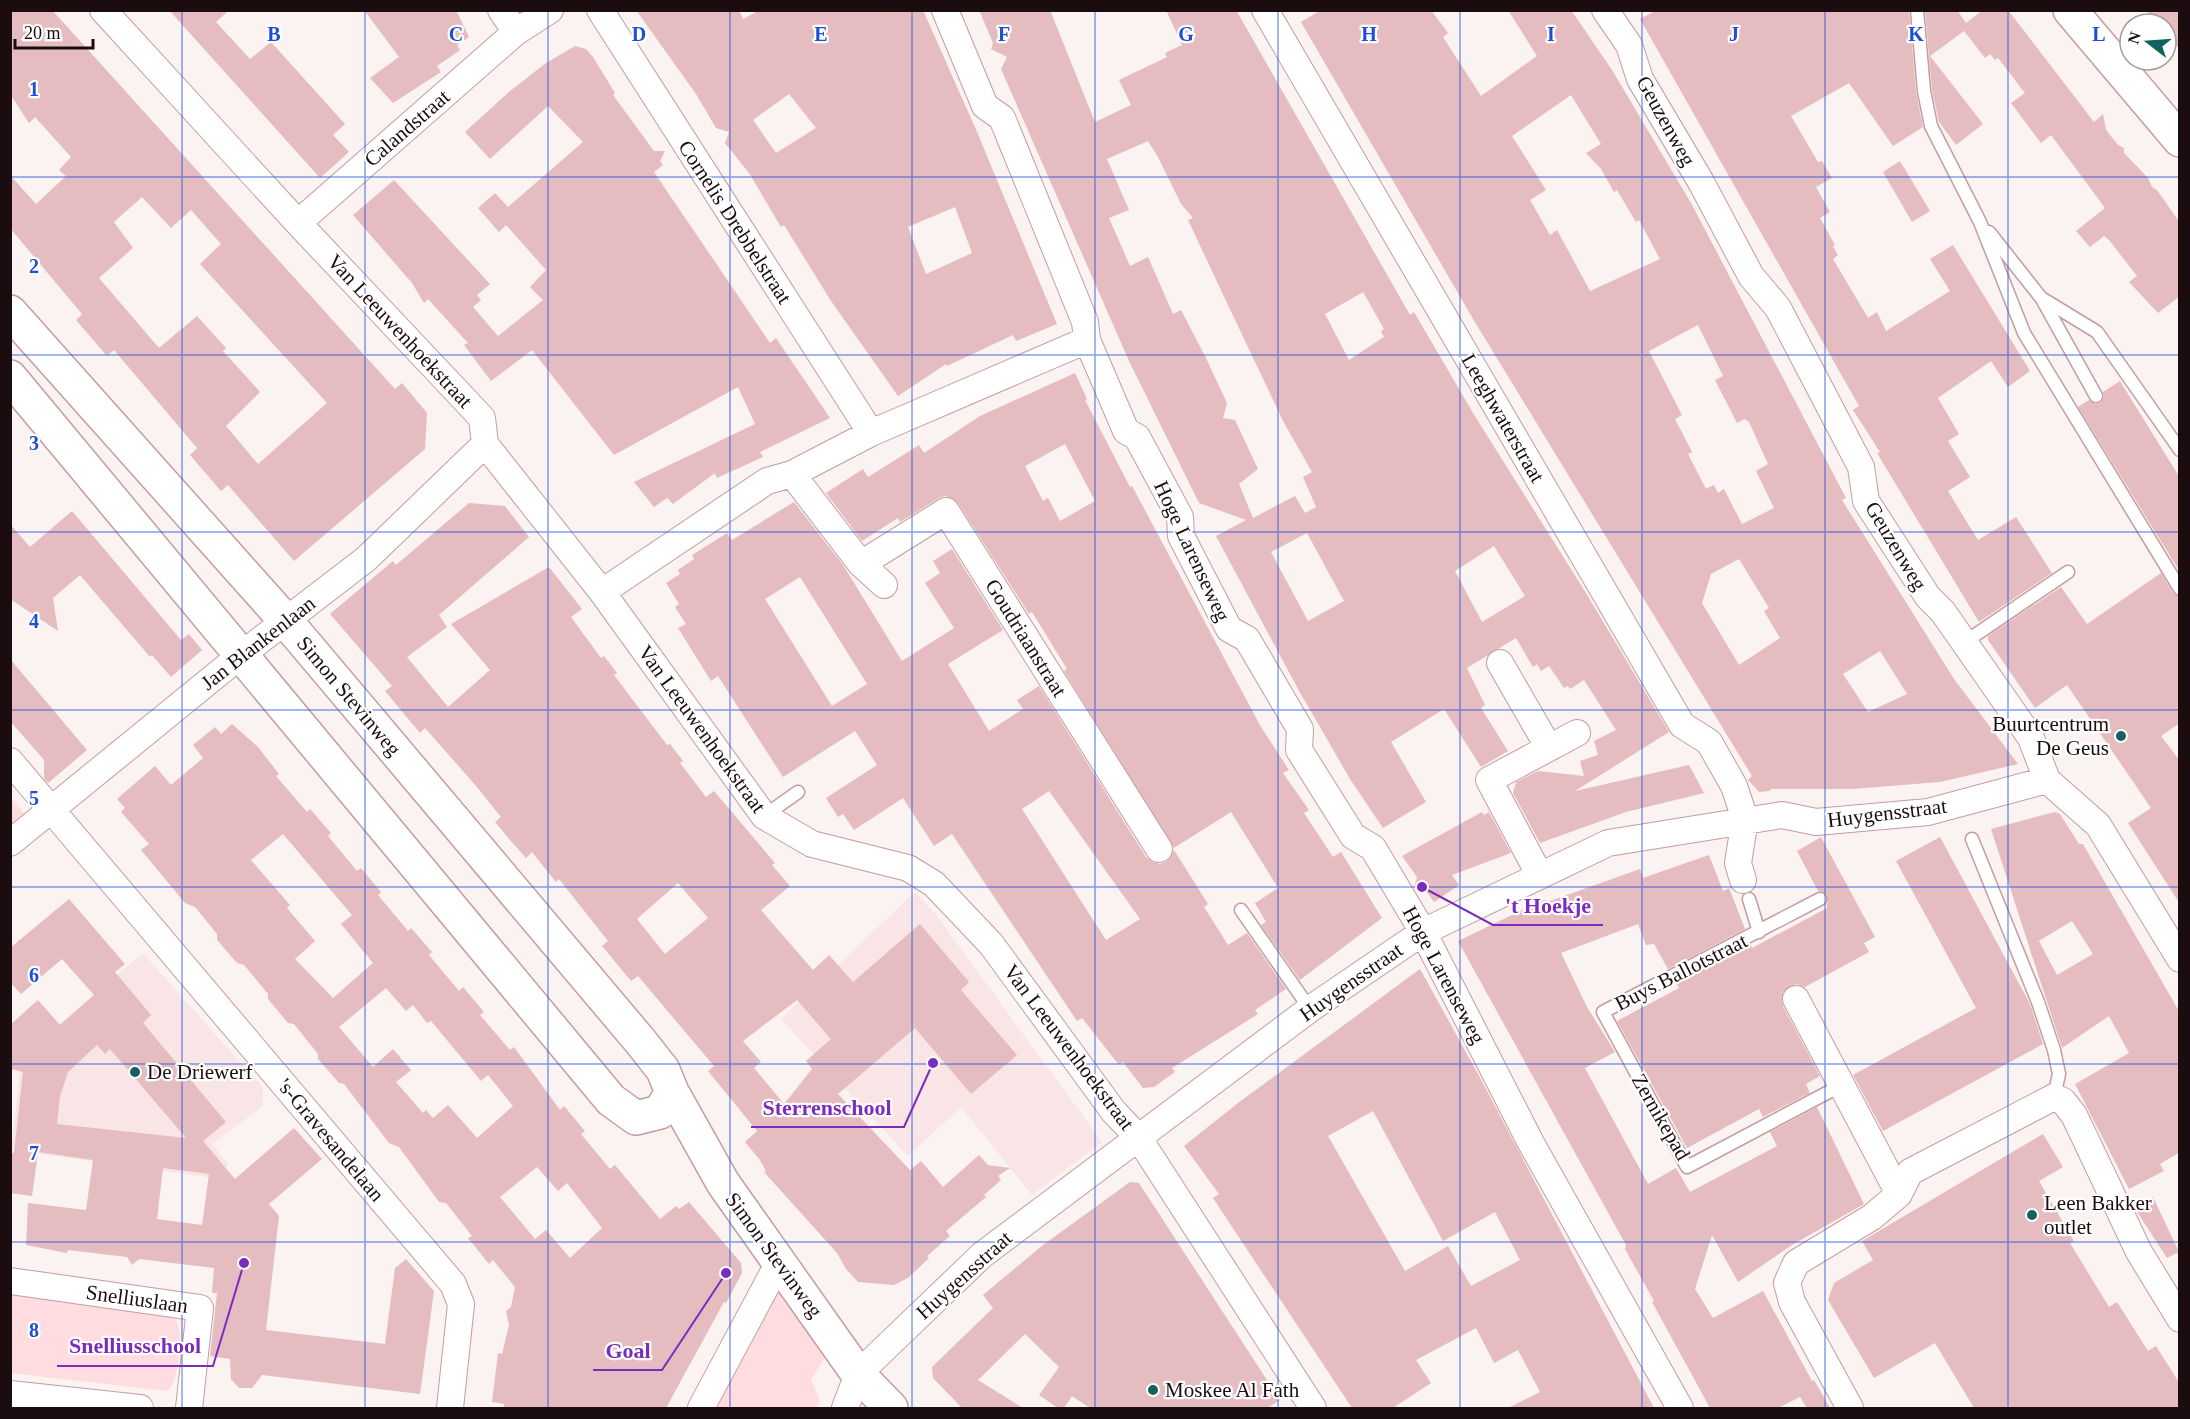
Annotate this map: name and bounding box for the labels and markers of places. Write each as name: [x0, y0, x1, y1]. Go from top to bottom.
place label: Buurtcentrum De Geus: [1992, 712, 2109, 760]
marker: Buurtcentrum De Geus: [2114, 729, 2128, 743]
callout: 't Hoekje: [1493, 885, 1603, 925]
place label: De Driewerf: [147, 1060, 253, 1084]
marker: De Driewerf: [128, 1065, 142, 1079]
callout: Sterrenschool: [751, 1087, 904, 1127]
place label: Leen Bakker outlet: [2044, 1191, 2152, 1239]
marker: Leen Bakker outlet: [2025, 1208, 2039, 1222]
callout: Snelliusschool: [57, 1326, 213, 1366]
callout: Goal: [593, 1330, 662, 1370]
place label: Moskee Al Fath: [1165, 1378, 1300, 1402]
marker: Moskee Al Fath: [1146, 1383, 1160, 1397]

